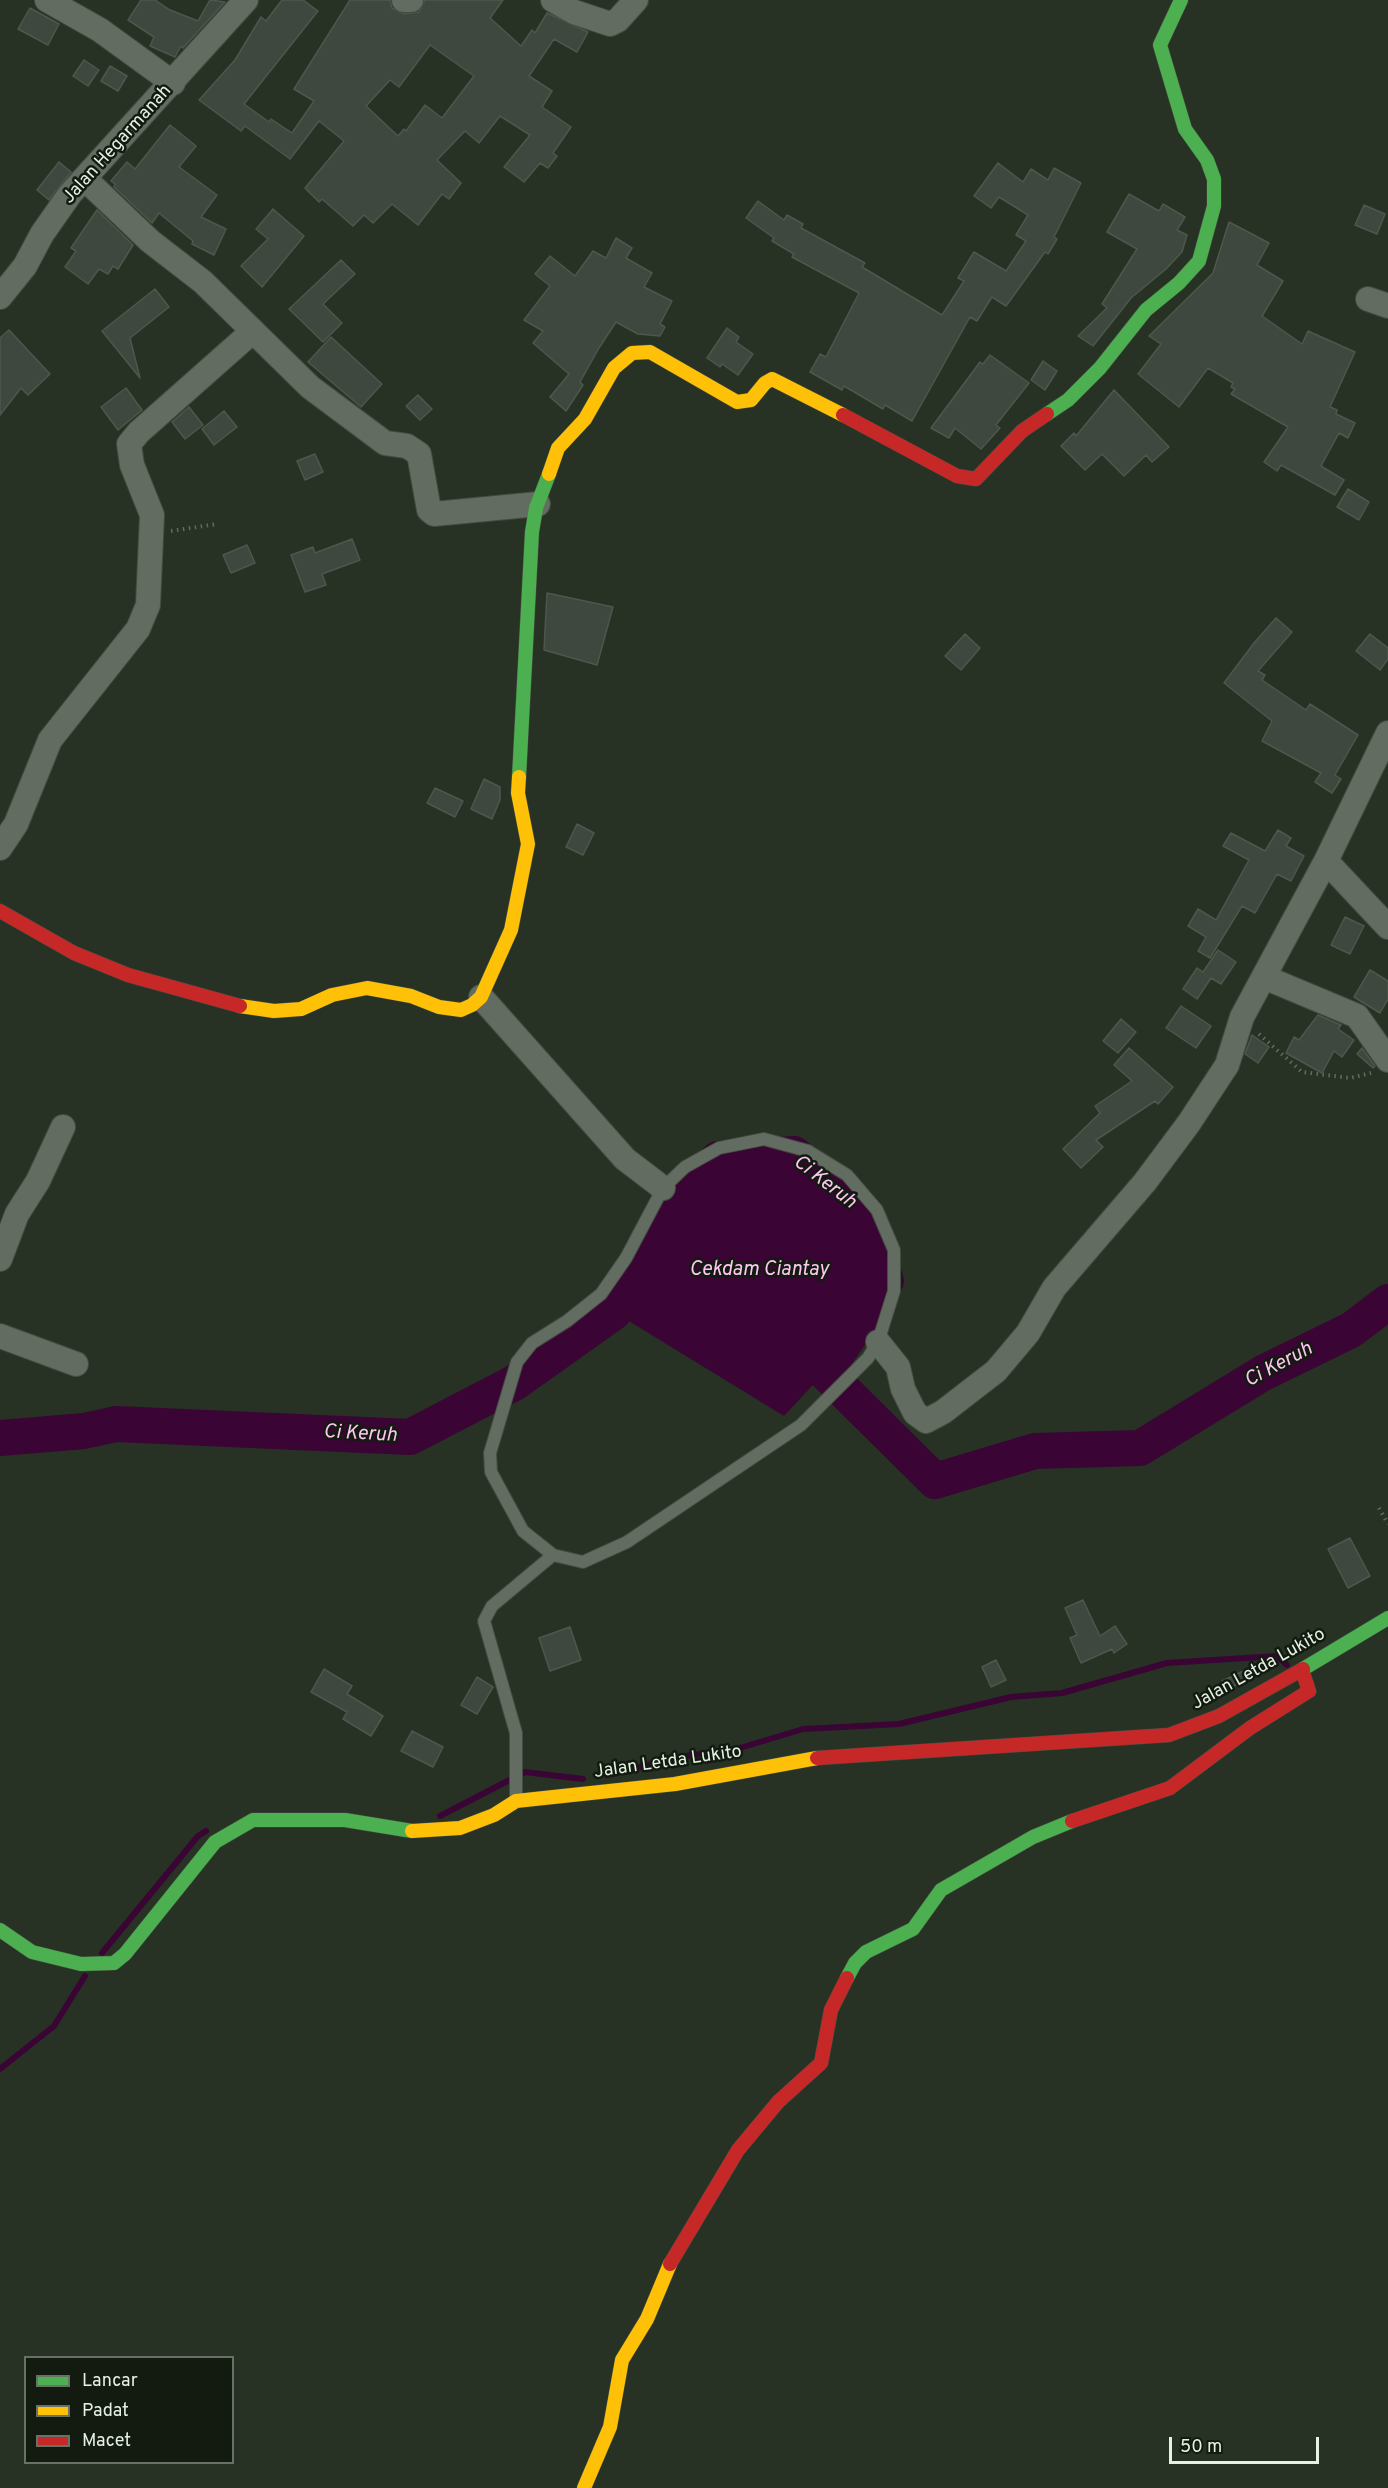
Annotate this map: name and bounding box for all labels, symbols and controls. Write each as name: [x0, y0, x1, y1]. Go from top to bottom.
street label: Jalan Hegarmanah: [59, 81, 177, 209]
water label: Ci Keruh: [788, 1151, 860, 1215]
water label: Cekdam Ciantay: [689, 1259, 829, 1283]
water label: Ci Keruh: [1241, 1338, 1317, 1394]
water label: Ci Keruh: [323, 1421, 397, 1449]
street label: Jalan Letda Lukito: [1189, 1624, 1329, 1716]
street label: Jalan Letda Lukito: [593, 1742, 743, 1784]
legend: [24, 2356, 234, 2464]
text: Lancar: [82, 2370, 138, 2393]
text: Padat: [82, 2400, 129, 2423]
scale bar: [1172, 2425, 1322, 2463]
text: Macet: [82, 2430, 131, 2453]
text: 50 m: [1180, 2436, 1222, 2459]

